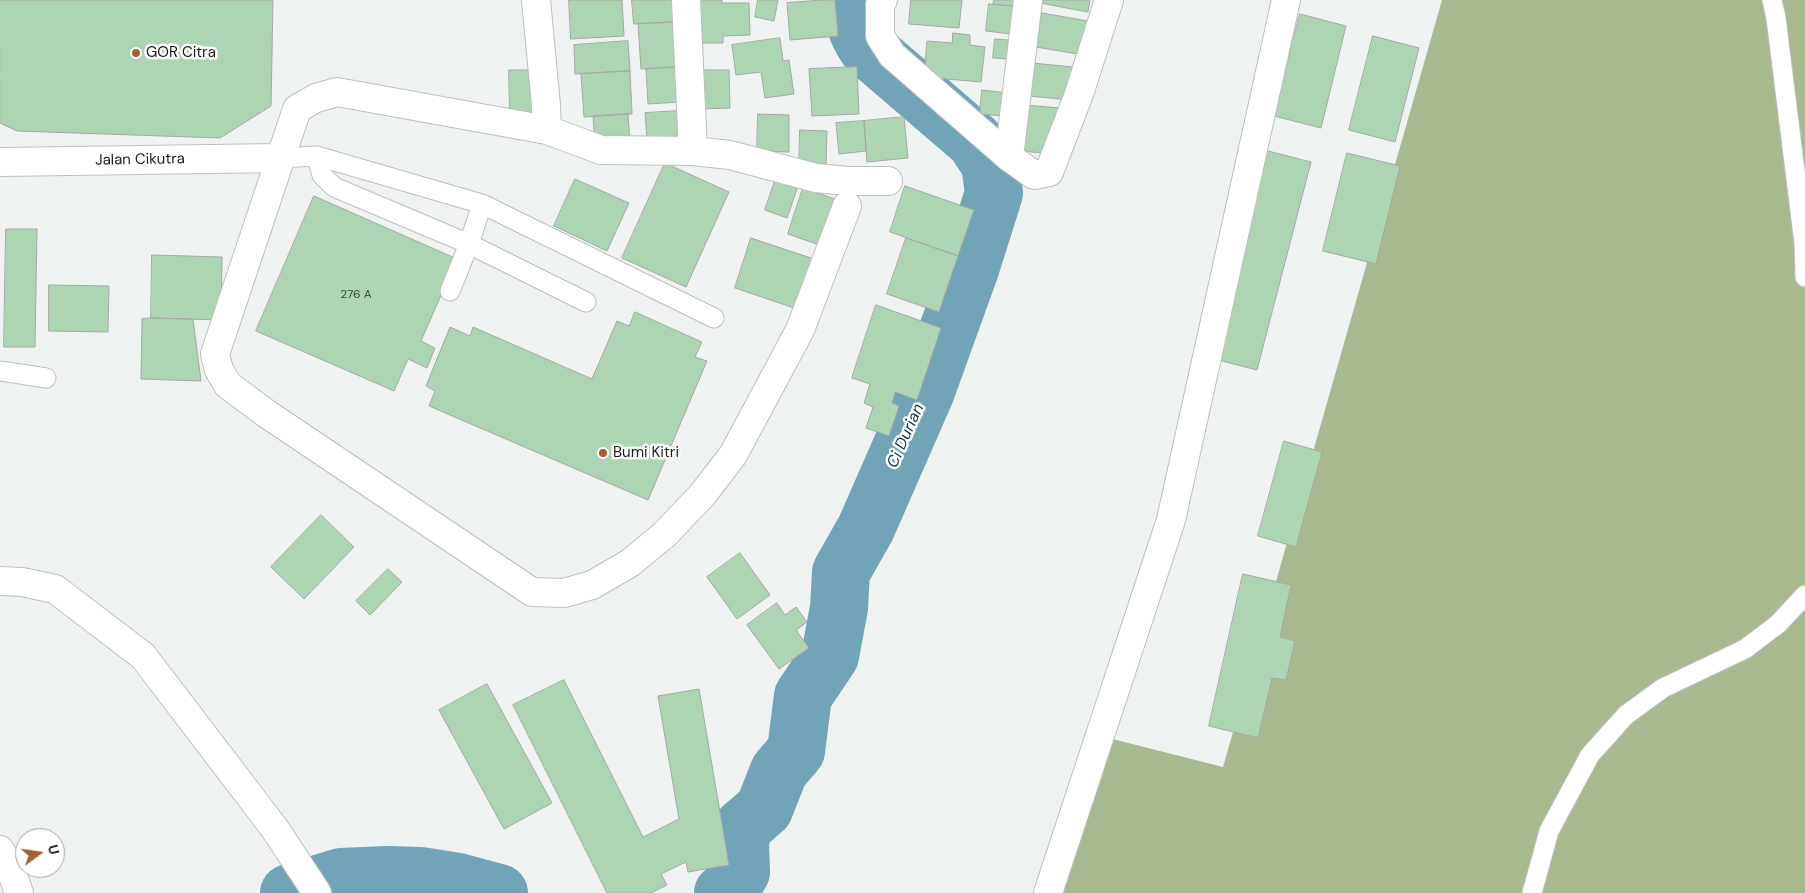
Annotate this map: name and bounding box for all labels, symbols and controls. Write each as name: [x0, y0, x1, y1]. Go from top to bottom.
place label: GOR Citra: [146, 44, 216, 62]
marker: GOR Citra: [130, 47, 142, 59]
street label: Jalan Cikutra: [95, 150, 185, 170]
house number: 276 A: [340, 288, 372, 302]
water label: Ci Durian: [883, 401, 929, 471]
place label: Bumi Kitri: [613, 444, 679, 462]
marker: Bumi Kitri: [597, 447, 609, 459]
north arrow: [15, 828, 65, 878]
text: U: [44, 843, 63, 856]

